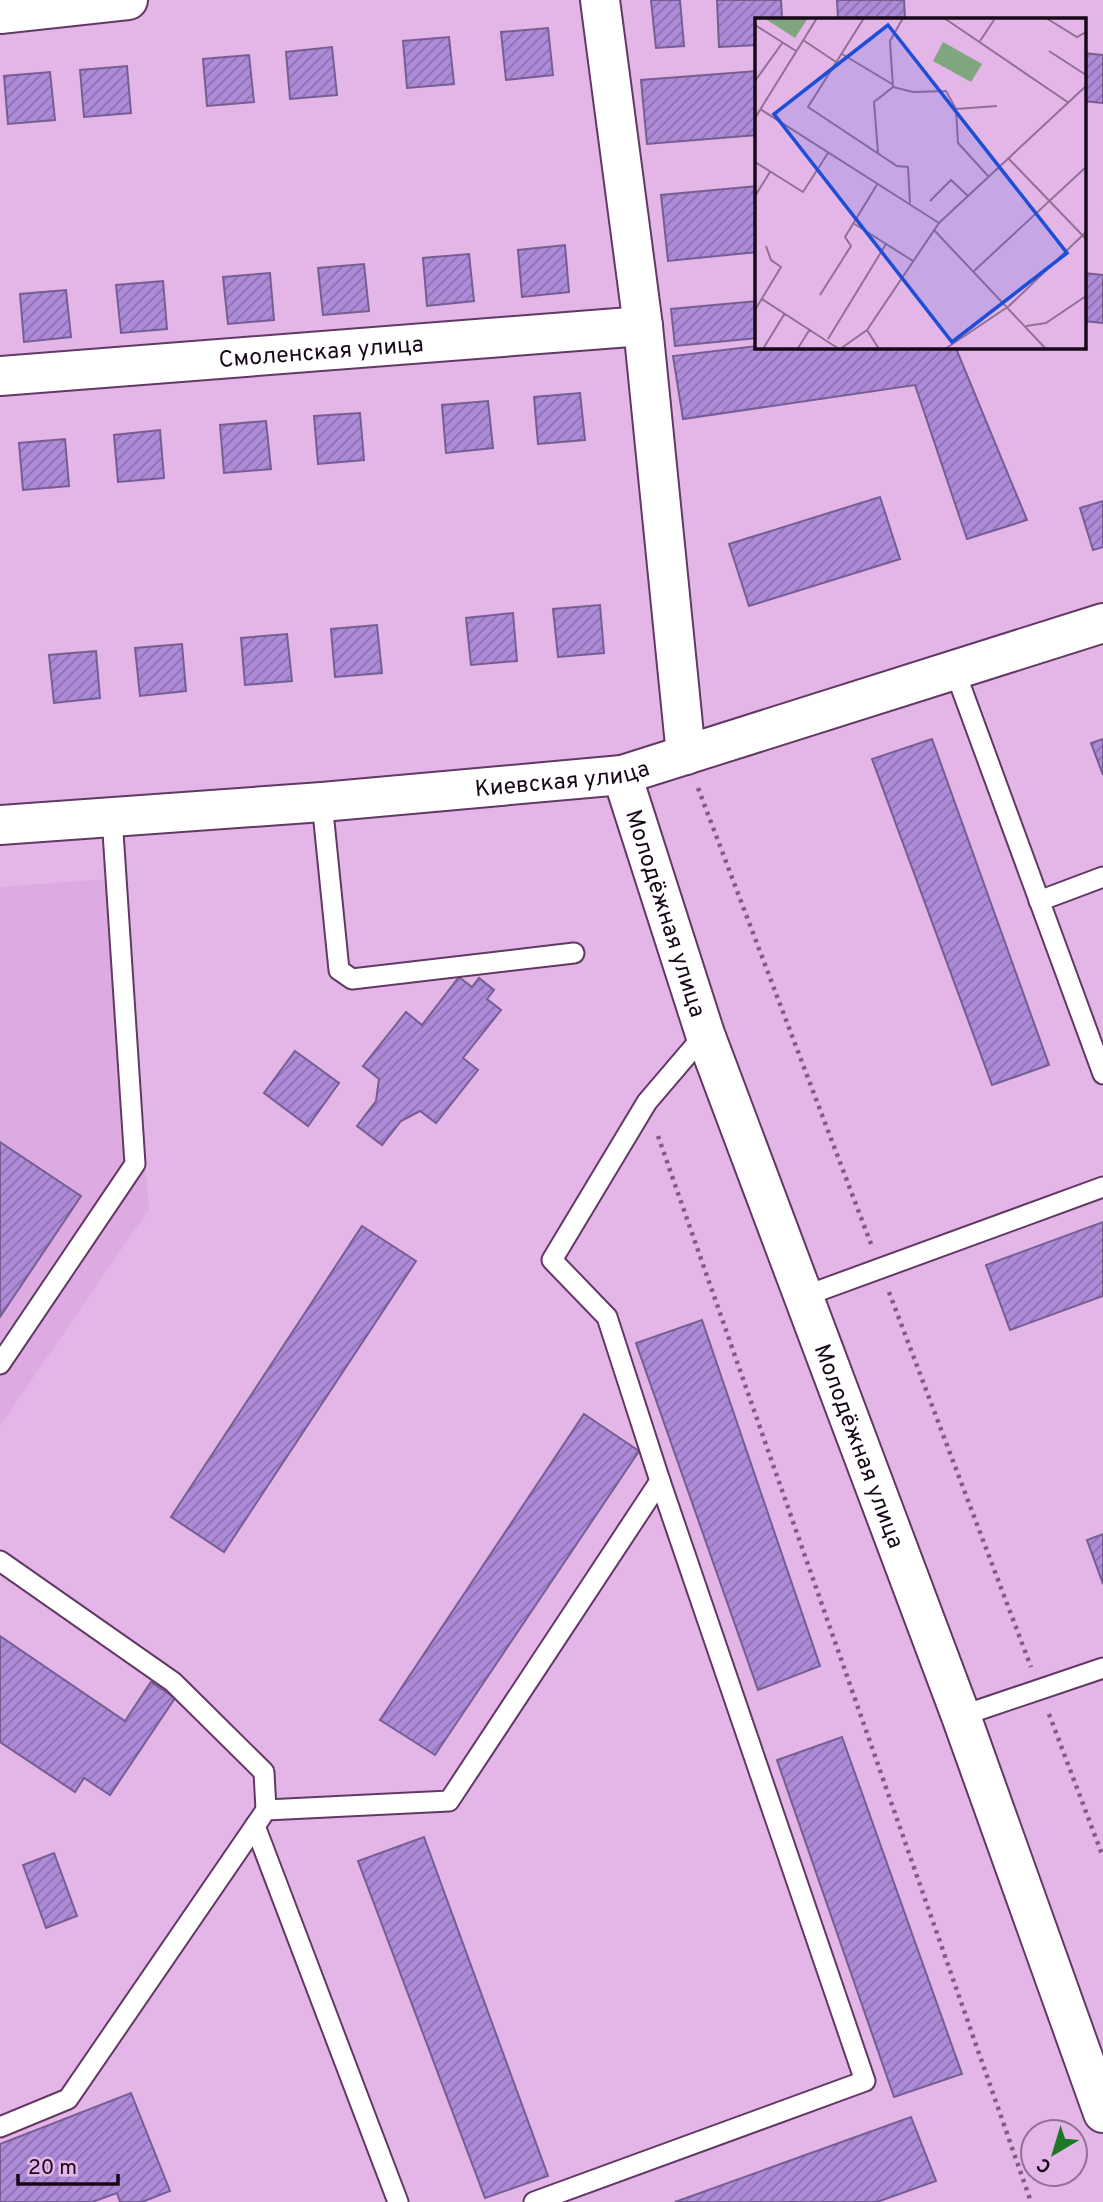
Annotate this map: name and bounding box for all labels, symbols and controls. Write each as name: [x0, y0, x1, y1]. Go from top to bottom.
inset map: [755, 18, 1086, 348]
street label: Смоленская улица: [218, 331, 425, 376]
street label: Киевская улица: [474, 755, 654, 805]
street label: Молодёжная улица: [617, 806, 711, 1021]
street label: Молодёжная улица: [806, 1341, 909, 1553]
north arrow: [1019, 2118, 1089, 2188]
scale bar: [18, 2142, 117, 2186]
text: С: [1033, 2152, 1057, 2178]
text: 20 m: [28, 2155, 77, 2182]

